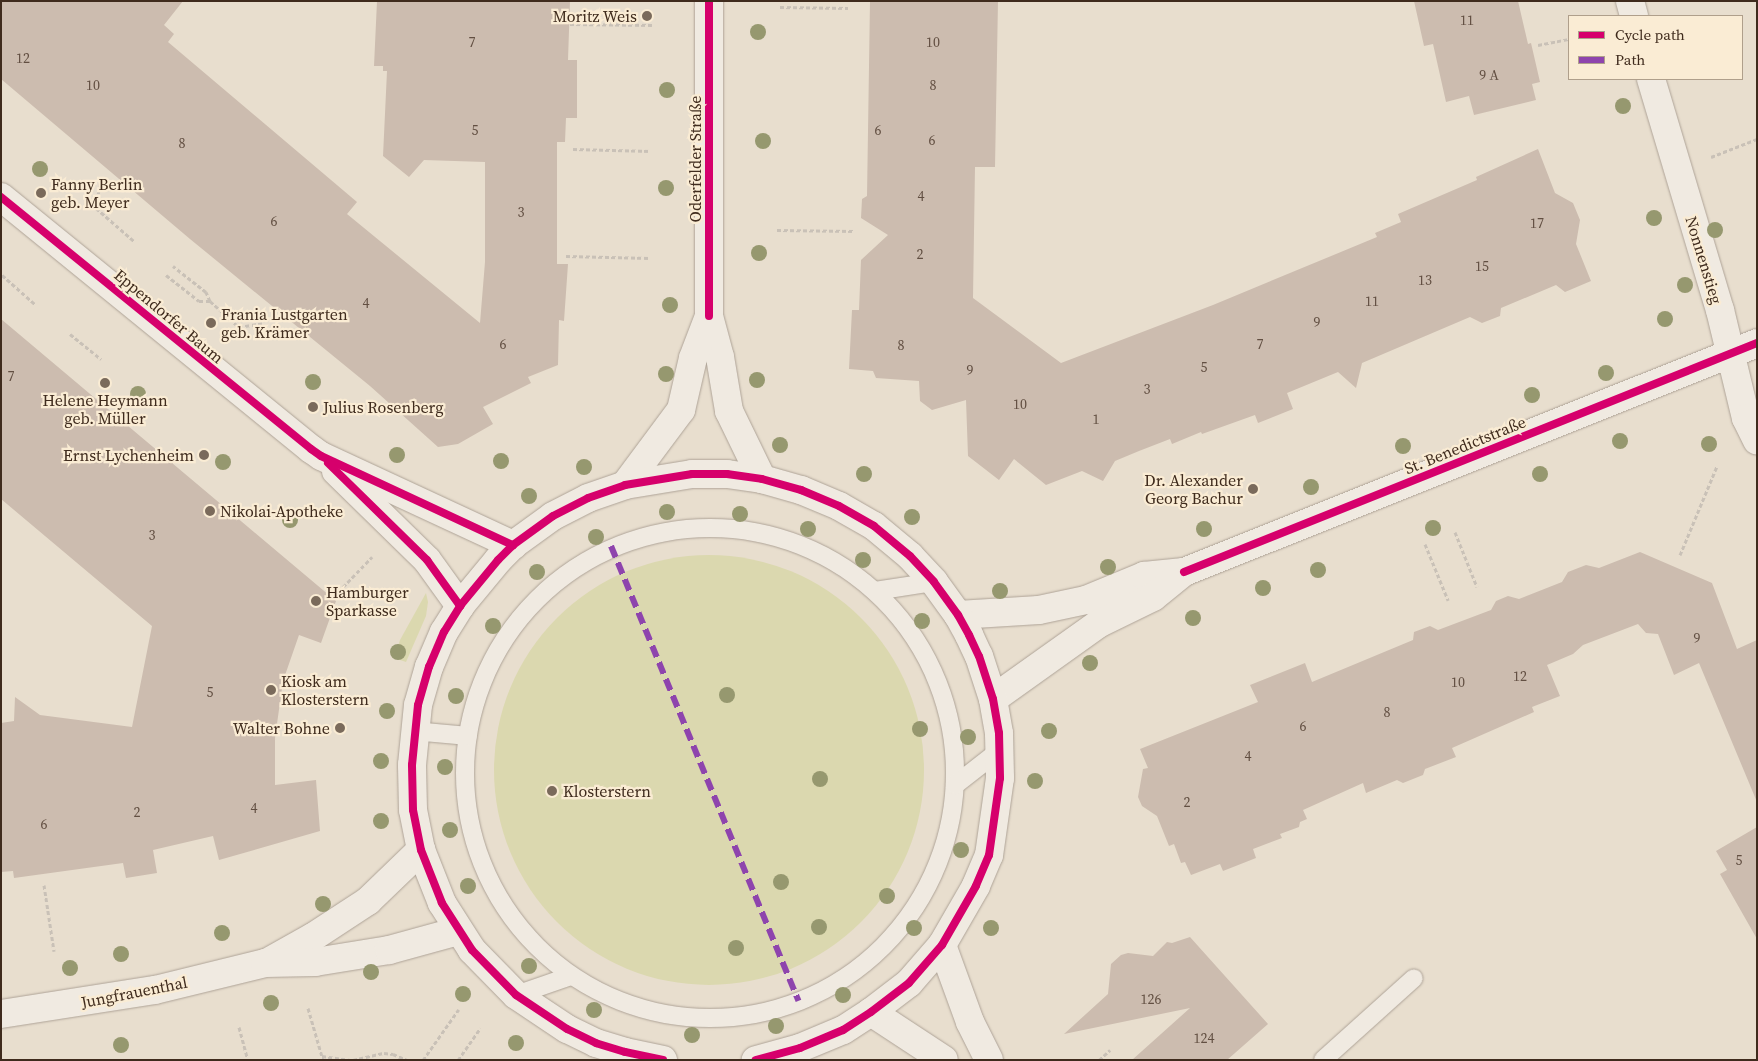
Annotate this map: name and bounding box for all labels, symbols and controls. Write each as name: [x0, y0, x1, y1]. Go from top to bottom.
place label: Moritz Weis: [552, 6, 637, 26]
marker: Moritz Weis: [641, 10, 653, 22]
house number: 11: [1460, 12, 1474, 28]
legend: [1568, 15, 1743, 80]
text: Cycle path: [1615, 24, 1685, 45]
house number: 7: [469, 34, 475, 50]
house number: 10: [926, 34, 940, 50]
text: Path: [1615, 49, 1645, 70]
house number: 12: [16, 50, 30, 66]
house number: 9 A: [1479, 67, 1499, 83]
house number: 10: [86, 77, 100, 93]
house number: 8: [930, 77, 936, 93]
street label: Oderfelder Straße: [685, 96, 705, 222]
house number: 5: [472, 122, 478, 138]
house number: 6: [875, 122, 881, 138]
house number: 6: [929, 132, 935, 148]
house number: 8: [179, 135, 185, 151]
place label: Fanny Berlin geb. Meyer: [51, 174, 143, 212]
marker: Fanny Berlin geb. Meyer: [35, 187, 47, 199]
house number: 4: [918, 188, 924, 204]
house number: 3: [518, 204, 524, 220]
house number: 6: [271, 213, 277, 229]
street label: Nonnenstieg: [1682, 214, 1726, 306]
house number: 17: [1530, 215, 1544, 231]
house number: 2: [917, 246, 923, 262]
house number: 15: [1475, 258, 1489, 274]
street label: Eppendorfer Baum: [111, 265, 227, 367]
house number: 13: [1418, 272, 1432, 288]
house number: 11: [1365, 293, 1379, 309]
house number: 4: [363, 295, 369, 311]
place label: Frania Lustgarten geb. Krämer: [221, 304, 348, 342]
house number: 9: [1314, 314, 1320, 330]
marker: Frania Lustgarten geb. Krämer: [205, 317, 217, 329]
house number: 6: [500, 336, 506, 352]
house number: 7: [1257, 336, 1263, 352]
house number: 8: [898, 337, 904, 353]
house number: 5: [1201, 359, 1207, 375]
house number: 9: [967, 362, 973, 378]
house number: 7: [8, 368, 14, 384]
marker: Helene Heymann geb. Müller: [99, 377, 111, 389]
house number: 3: [1144, 381, 1150, 397]
place label: Helene Heymann geb. Müller: [42, 390, 168, 428]
house number: 10: [1013, 396, 1027, 412]
place label: Julius Rosenberg: [323, 397, 443, 417]
marker: Julius Rosenberg: [307, 401, 319, 413]
house number: 1: [1093, 411, 1099, 427]
street label: St. Benedictstraße: [1402, 412, 1528, 478]
place label: Ernst Lychenheim: [63, 445, 194, 465]
marker: Ernst Lychenheim: [198, 449, 210, 461]
place label: Dr. Alexander Georg Bachur: [1144, 470, 1243, 508]
marker: Dr. Alexander Georg Bachur: [1247, 483, 1259, 495]
place label: Nikolai-Apotheke: [220, 501, 343, 521]
marker: Nikolai-Apotheke: [204, 505, 216, 517]
house number: 3: [149, 527, 155, 543]
place label: Hamburger Sparkasse: [326, 582, 409, 620]
marker: Hamburger Sparkasse: [310, 595, 322, 607]
house number: 9: [1694, 630, 1700, 646]
house number: 12: [1513, 668, 1527, 684]
place label: Kiosk am Klosterstern: [281, 671, 369, 709]
house number: 10: [1451, 674, 1465, 690]
house number: 5: [207, 684, 213, 700]
marker: Kiosk am Klosterstern: [265, 684, 277, 696]
house number: 8: [1384, 704, 1390, 720]
place label: Walter Bohne: [233, 718, 330, 738]
house number: 6: [1300, 718, 1306, 734]
marker: Walter Bohne: [334, 722, 346, 734]
house number: 4: [1245, 748, 1251, 764]
place label: Klosterstern: [563, 781, 651, 801]
marker: Klosterstern: [545, 784, 559, 798]
house number: 2: [1184, 794, 1190, 810]
house number: 4: [251, 800, 257, 816]
house number: 2: [134, 804, 140, 820]
house number: 6: [41, 816, 47, 832]
house number: 5: [1736, 852, 1742, 868]
street label: Jungfrauenthal: [79, 972, 189, 1012]
house number: 126: [1141, 991, 1161, 1007]
house number: 124: [1194, 1030, 1214, 1046]

